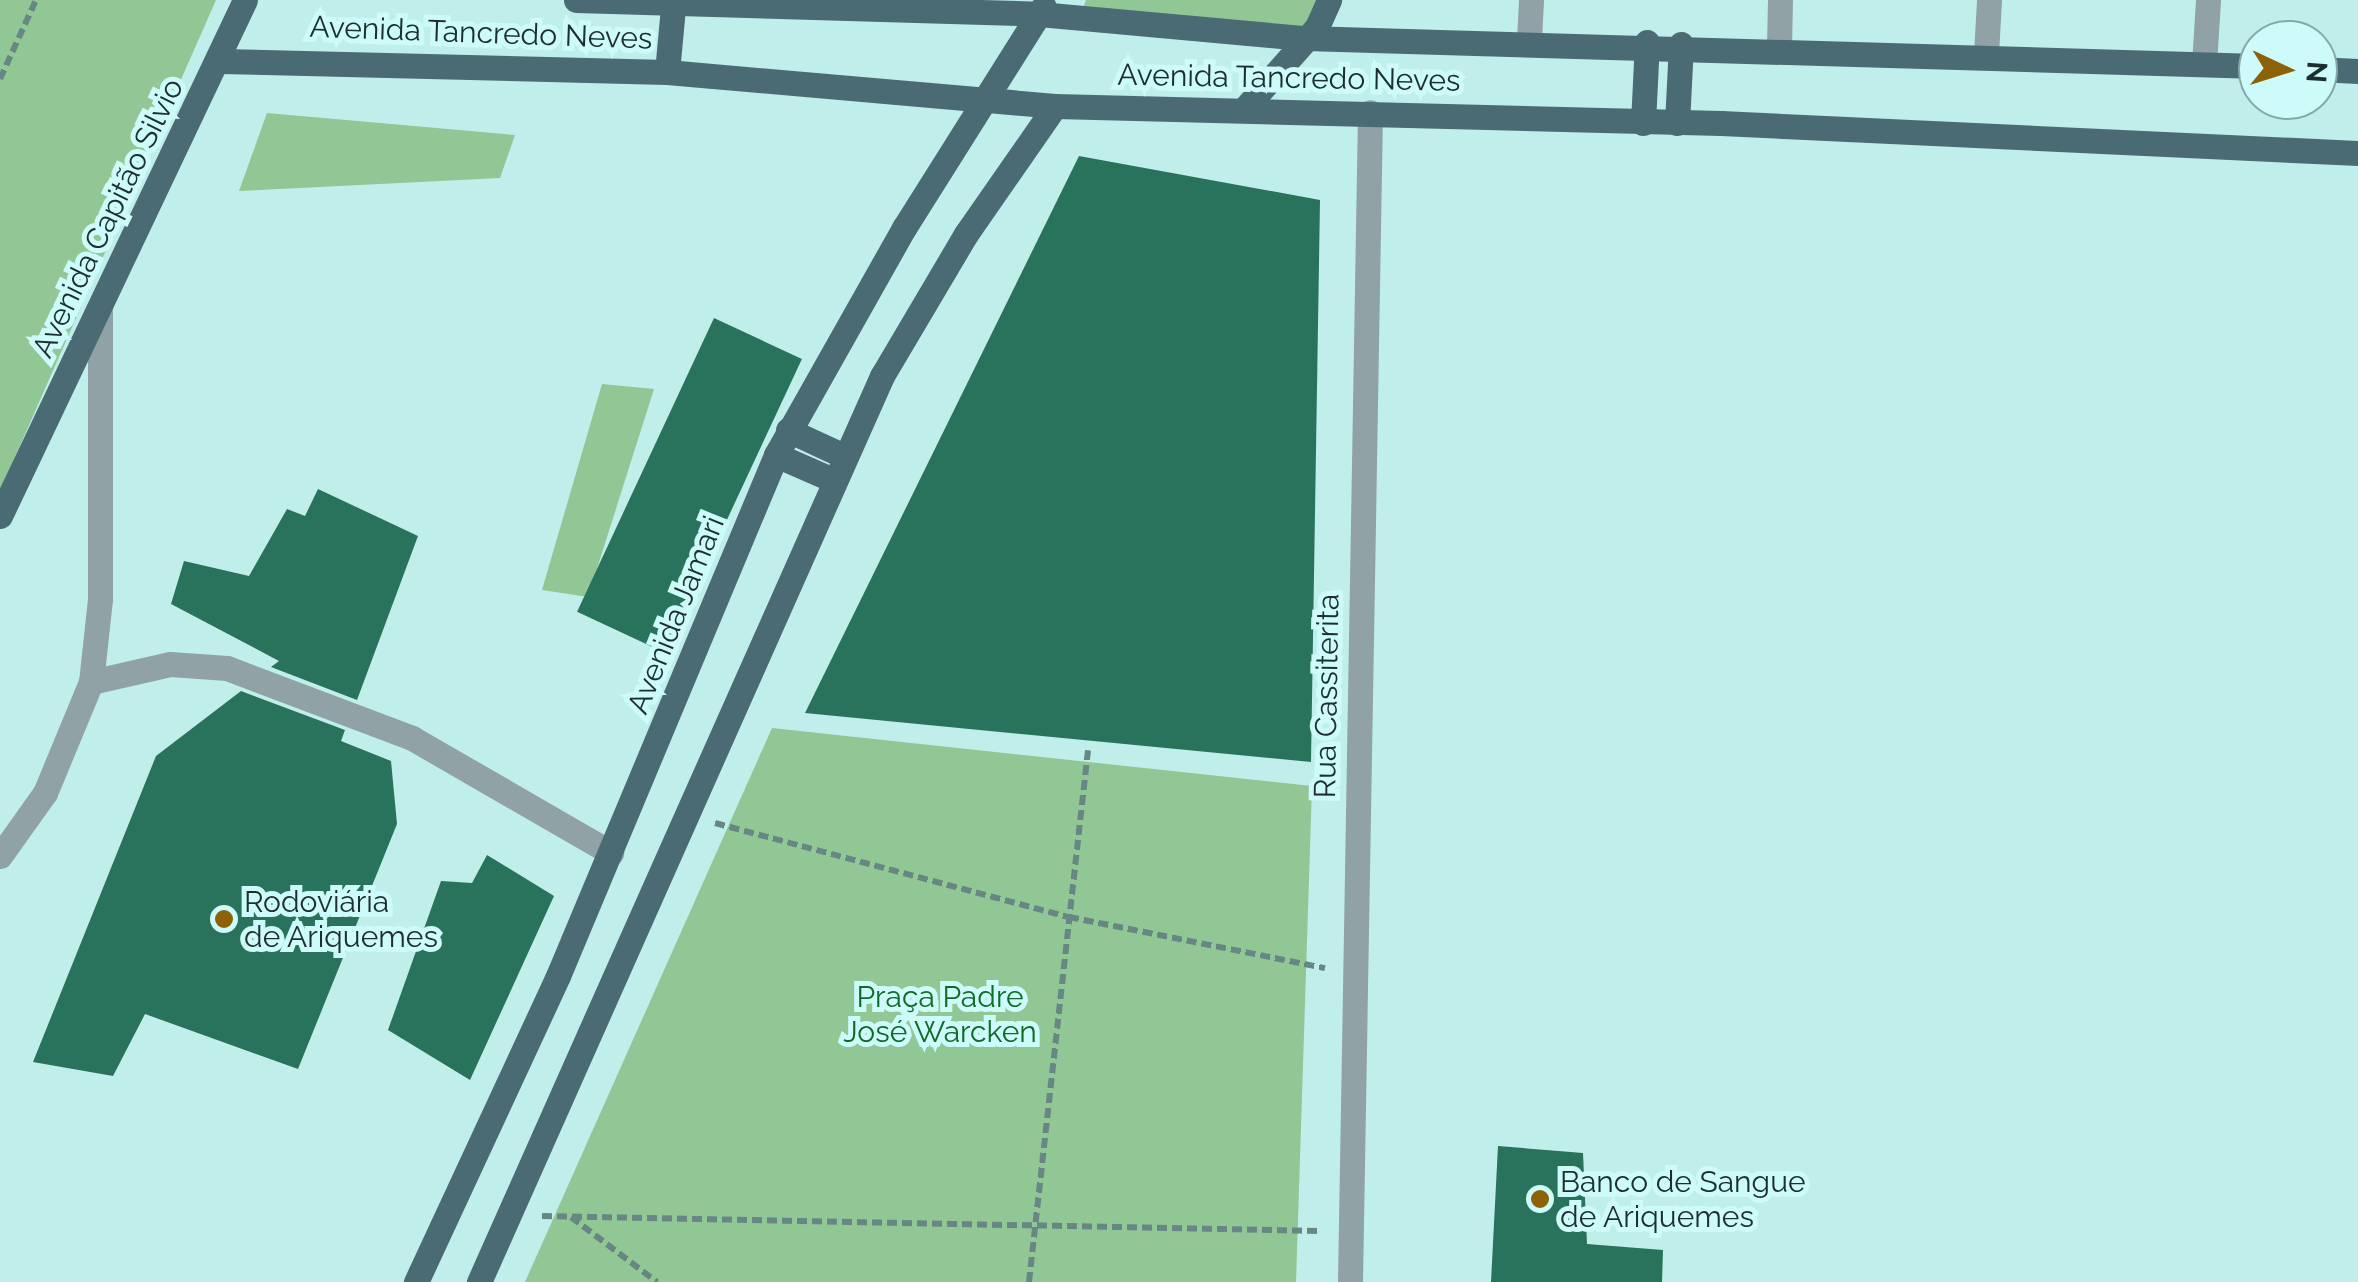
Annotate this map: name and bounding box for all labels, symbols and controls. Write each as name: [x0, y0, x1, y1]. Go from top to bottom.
street label: Avenida Tancredo Neves: [308, 9, 654, 57]
north arrow: [2238, 20, 2338, 120]
street label: Avenida Tancredo Neves: [1117, 57, 1461, 99]
text: N: [2299, 60, 2334, 84]
street label: Avenida Capitão Silvio: [25, 73, 191, 363]
street label: Avenida Jamari: [620, 511, 732, 719]
street label: Rua Cassiterita: [1307, 593, 1347, 799]
place label: Rodoviária de Ariquemes: [244, 884, 439, 954]
marker: Rodoviária de Ariquemes: [213, 908, 235, 930]
park label: Praça Padre José Warcken: [843, 979, 1037, 1050]
place label: Banco de Sangue de Ariquemes: [1560, 1164, 1806, 1234]
marker: Banco de Sangue de Ariquemes: [1529, 1188, 1551, 1210]

